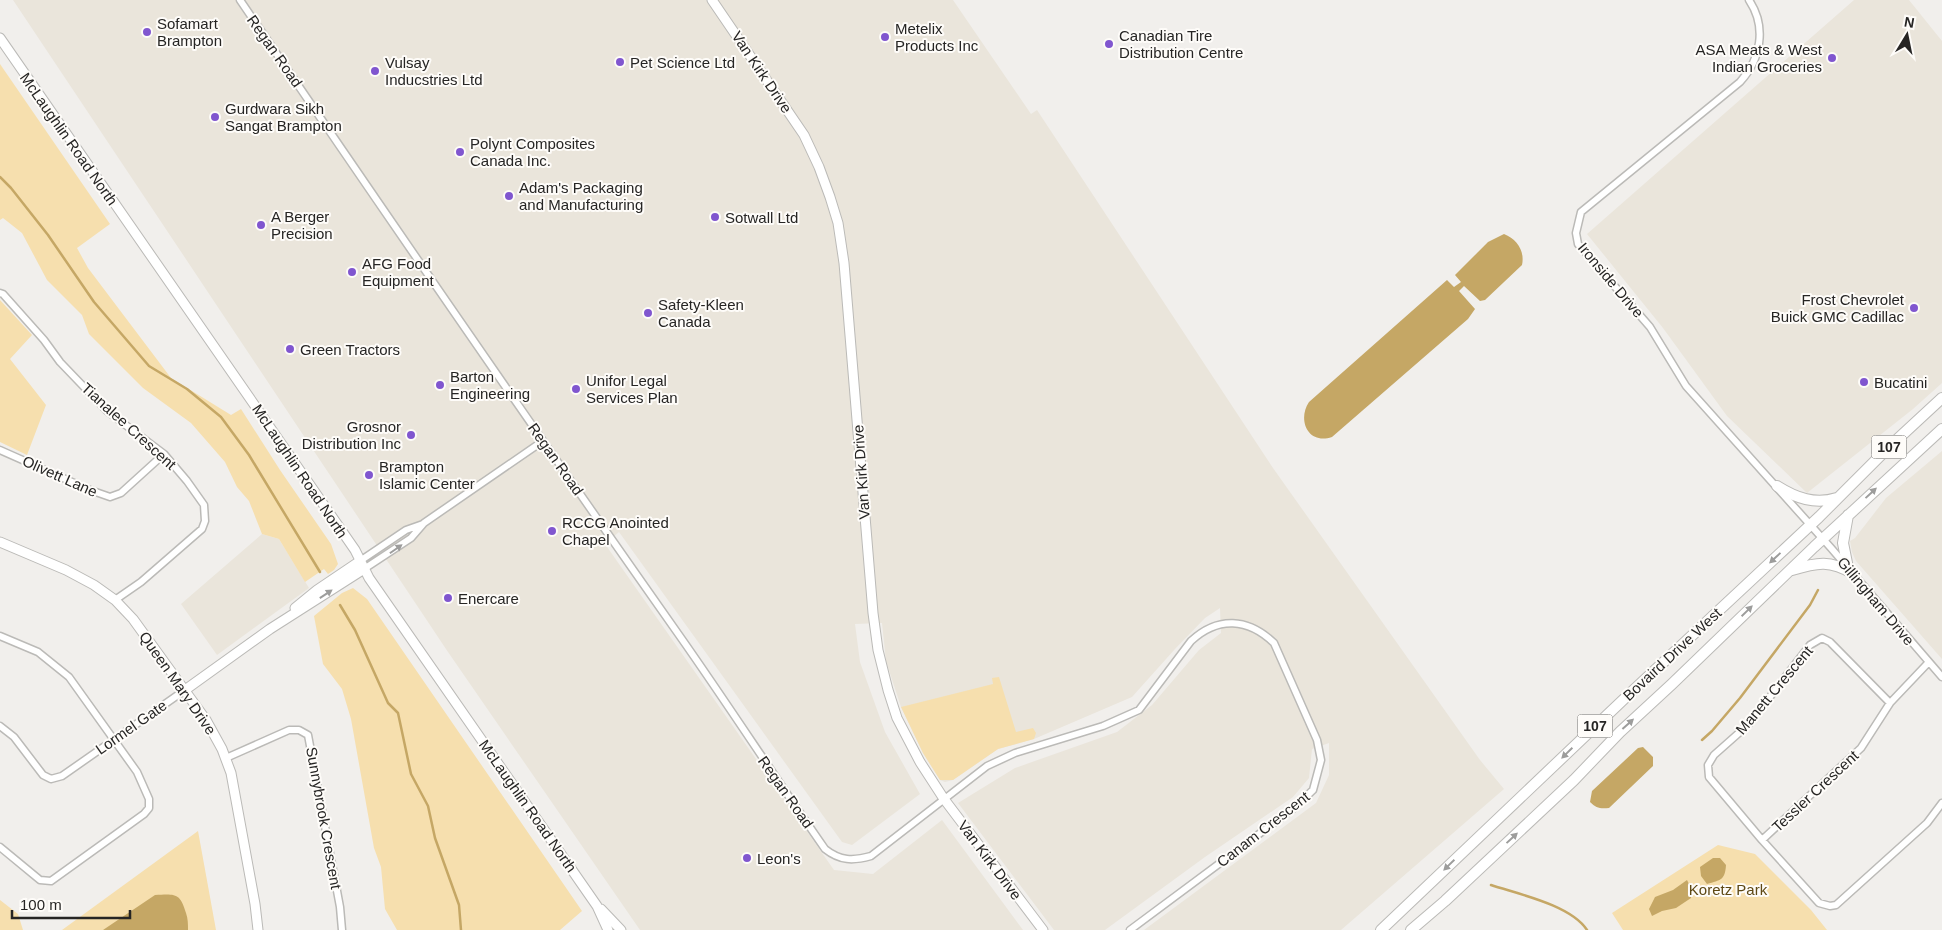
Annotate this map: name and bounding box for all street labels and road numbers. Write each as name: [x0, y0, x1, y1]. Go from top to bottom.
street label: Regan Road: [244, 12, 306, 90]
street label: Van Kirk Drive: [728, 28, 796, 116]
street label: McLaughlin Road North: [17, 70, 121, 208]
street label: Ironside Drive: [1575, 239, 1647, 321]
street label: Tianalee Crescent: [78, 379, 180, 473]
street label: McLaughlin Road North: [249, 401, 351, 541]
street label: Regan Road: [525, 420, 587, 498]
street label: Van Kirk Drive: [849, 424, 873, 520]
road number: 107: [1872, 436, 1906, 458]
street label: Olivett Lane: [20, 452, 100, 500]
street label: Gillingham Drive: [1834, 553, 1918, 649]
street label: Bovaird Drive West: [1619, 604, 1725, 704]
street label: Queen Mary Drive: [136, 628, 220, 738]
street label: Manett Crescent: [1732, 642, 1816, 738]
street label: Lormel Gate: [92, 696, 170, 758]
road number: 107: [1578, 714, 1612, 738]
street label: McLaughlin Road North: [476, 737, 580, 875]
street label: Sunnybrook Crescent: [303, 745, 345, 891]
street label: Tessler Crescent: [1768, 746, 1862, 835]
street label: Regan Road: [755, 753, 817, 831]
street label: Canam Crescent: [1213, 787, 1313, 870]
street label: Van Kirk Drive: [955, 817, 1025, 903]

